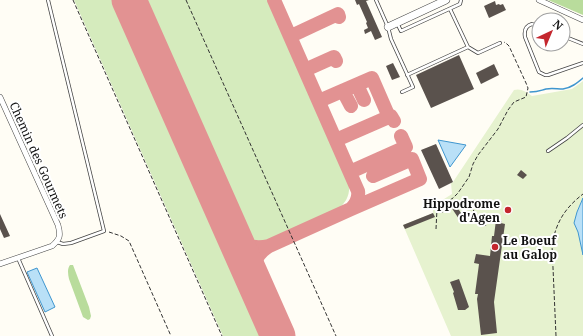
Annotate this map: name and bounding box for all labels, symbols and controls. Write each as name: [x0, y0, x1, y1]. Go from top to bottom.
north arrow: [531, 12, 571, 52]
text: N: [550, 16, 567, 33]
street label: Chemin des Gourmets: [6, 99, 72, 221]
place label: Hippodrome d'Agen: [423, 195, 500, 226]
marker: Hippodrome d'Agen: [503, 205, 513, 215]
place label: Le Boeuf au Galop: [503, 232, 557, 263]
marker: Le Boeuf au Galop: [490, 242, 500, 252]

